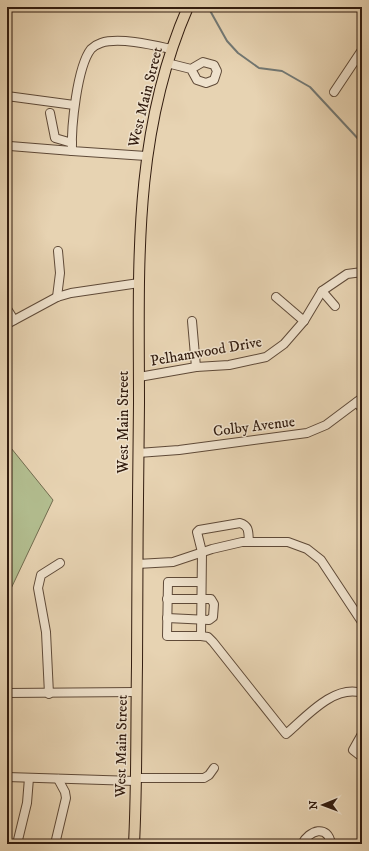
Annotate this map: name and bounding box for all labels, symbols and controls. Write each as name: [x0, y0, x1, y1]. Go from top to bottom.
street label: West Main Street: [124, 45, 167, 150]
street label: Pelhamwood Drive: [149, 332, 263, 371]
street label: West Main Street: [114, 370, 133, 474]
street label: Colby Avenue: [212, 412, 296, 441]
street label: West Main Street: [111, 694, 132, 799]
north arrow: [303, 785, 343, 825]
text: N: [307, 801, 321, 810]

